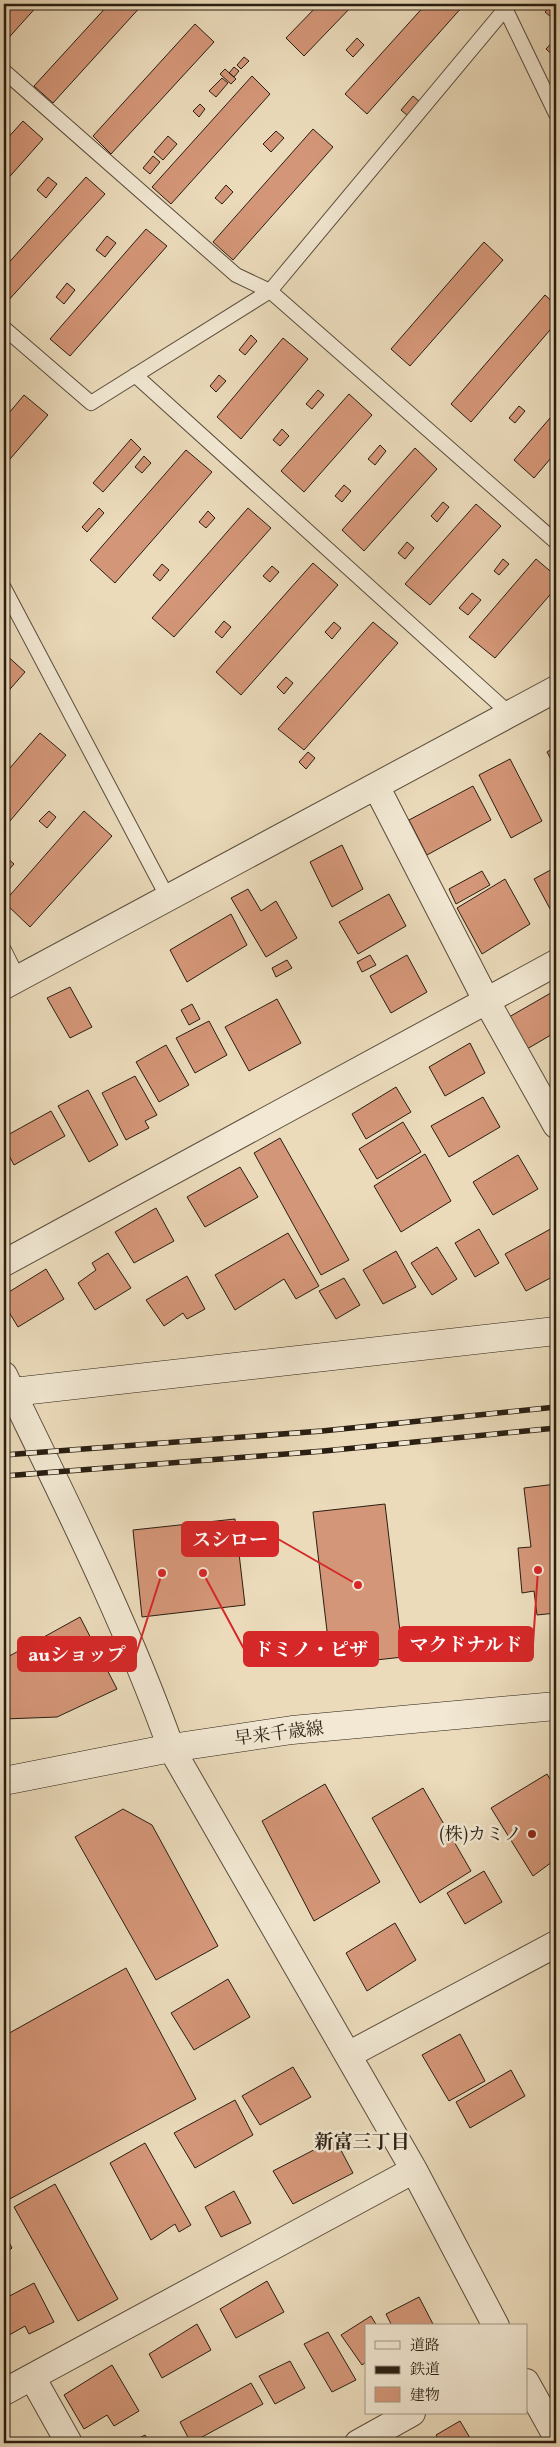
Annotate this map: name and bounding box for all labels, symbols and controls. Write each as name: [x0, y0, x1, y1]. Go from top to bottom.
callout: スシロー: [182, 1522, 278, 1556]
text: スシロー: [192, 1528, 268, 1554]
callout: マクドナルド: [399, 1627, 533, 1661]
callout: ドミノ・ピザ: [244, 1632, 378, 1666]
text: マクドナルド: [409, 1633, 523, 1659]
callout: auショップ: [18, 1637, 136, 1671]
text: ドミノ・ピザ: [254, 1638, 368, 1664]
text: auショップ: [28, 1643, 126, 1669]
street label: 早来千歳線: [233, 1717, 325, 1752]
place label: (株)カミノ: [440, 1823, 522, 1848]
marker: (株)カミノ: [526, 1828, 538, 1840]
district label: 新富三丁目: [314, 2130, 410, 2156]
legend: [365, 2324, 528, 2414]
text: 道路: [410, 2336, 440, 2357]
text: 鉄道: [410, 2360, 440, 2381]
text: 建物: [410, 2386, 440, 2407]

